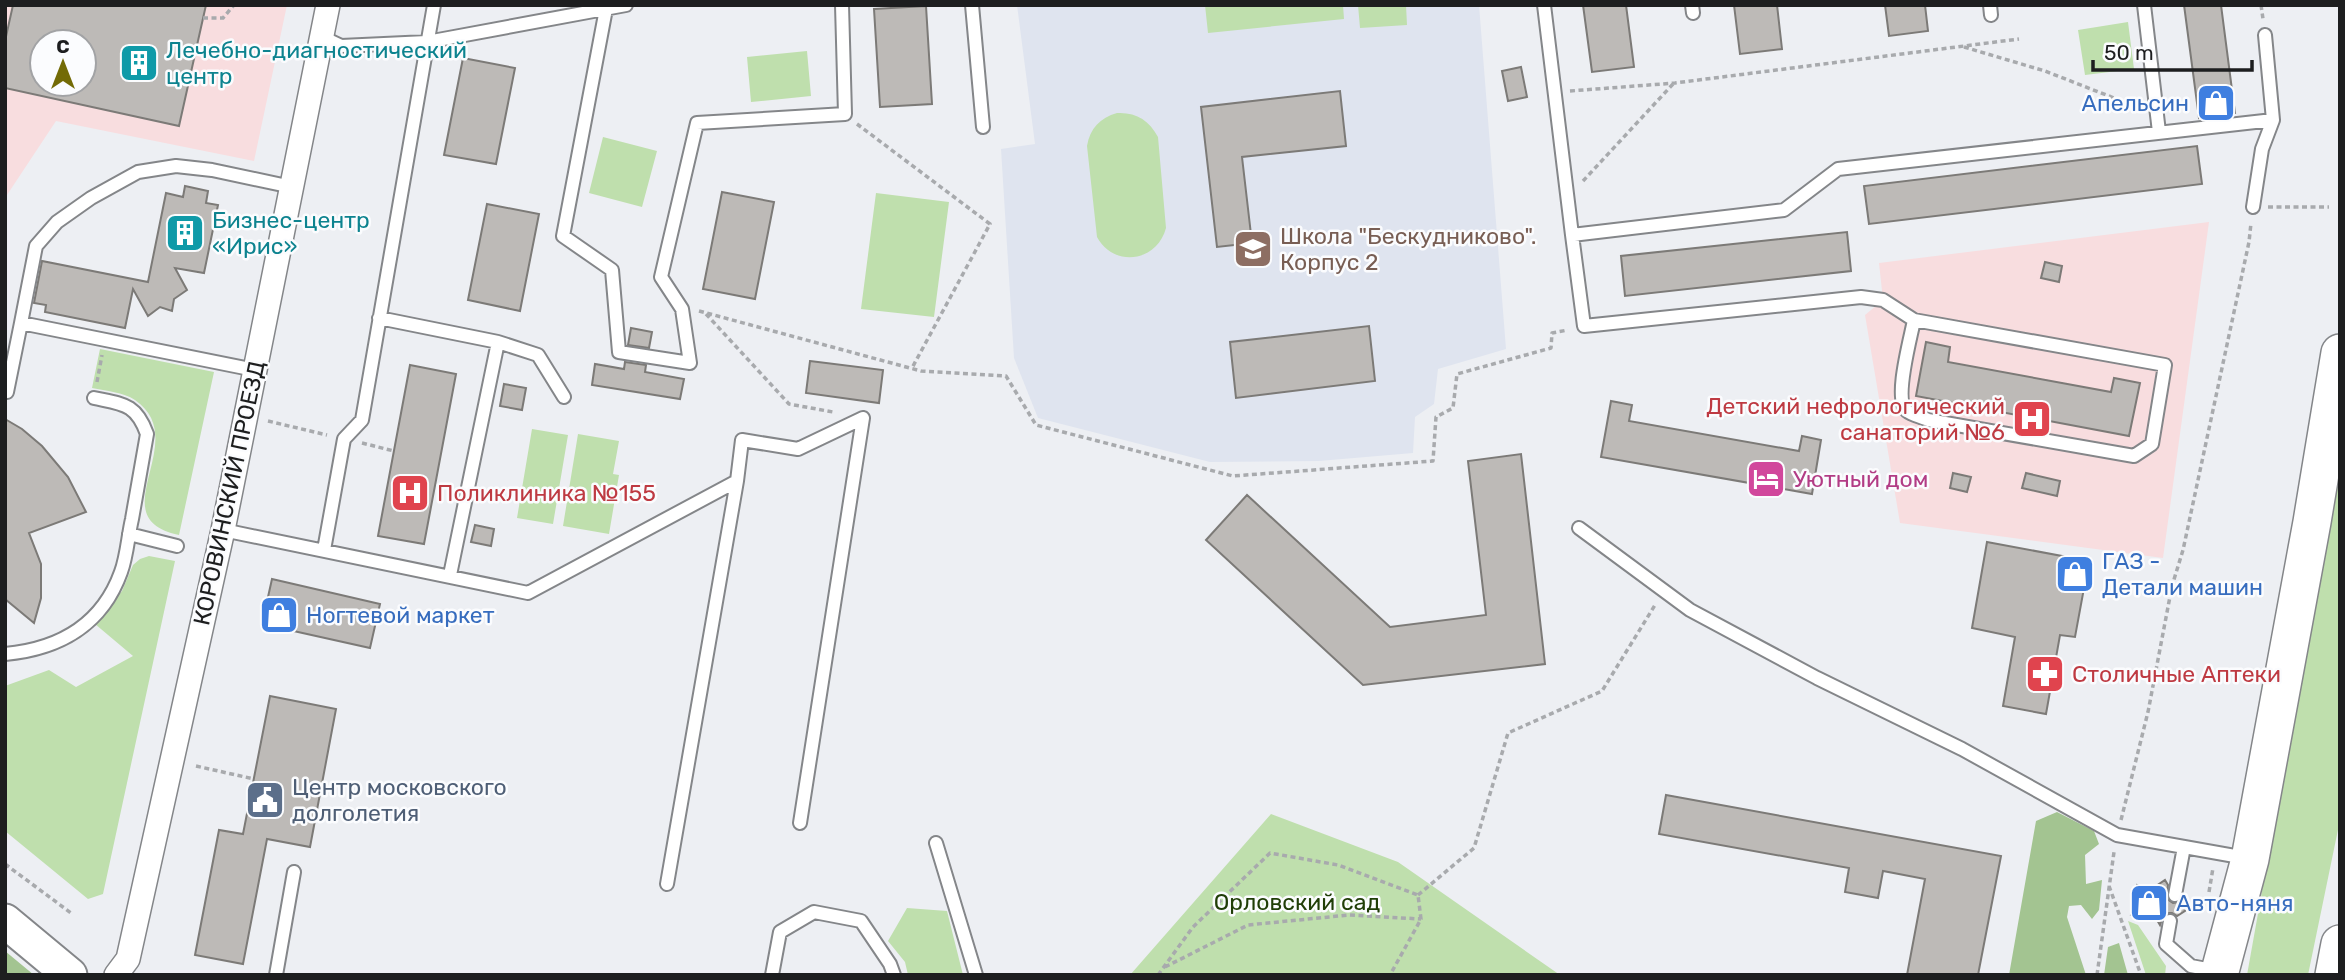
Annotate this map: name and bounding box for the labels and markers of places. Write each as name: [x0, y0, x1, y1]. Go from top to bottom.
place label: Лечебно-диагностический центр: [166, 36, 467, 90]
building icon: Лечебно-диагностический центр: [118, 42, 160, 84]
shop icon: Апельсин: [2195, 82, 2237, 124]
place label: Апельсин: [2082, 89, 2189, 117]
place label: Бизнес-центр «Ирис»: [212, 206, 370, 260]
building icon: Бизнес-центр «Ирис»: [164, 212, 206, 254]
place label: Школа "Бескудниково". Корпус 2: [1280, 222, 1537, 276]
school or university icon: Школа "Бескудниково". Корпус 2: [1232, 228, 1274, 270]
place label: Детский нефрологический санаторий №6: [1706, 392, 2005, 446]
hospital icon: Детский нефрологический санаторий №6: [2011, 398, 2053, 440]
hotel icon: Уютный дом: [1745, 458, 1787, 500]
place label: Уютный дом: [1793, 465, 1928, 493]
hospital icon: Поликлиника №155: [389, 472, 431, 514]
place label: Поликлиника №155: [437, 479, 656, 507]
place label: ГАЗ - Детали машин: [2102, 547, 2263, 601]
shop icon: ГАЗ - Детали машин: [2054, 553, 2096, 595]
shop icon: Ногтевой маркет: [258, 594, 300, 636]
place label: Ногтевой маркет: [306, 601, 495, 629]
pharmacy icon: Столичные Аптеки: [2024, 653, 2066, 695]
place label: Столичные Аптеки: [2072, 660, 2281, 688]
place label: Центр московского долголетия: [292, 773, 507, 827]
public building icon: Центр московского долголетия: [244, 779, 286, 821]
shop icon: Авто-няня: [2128, 882, 2170, 924]
place label: Авто-няня: [2176, 889, 2294, 917]

